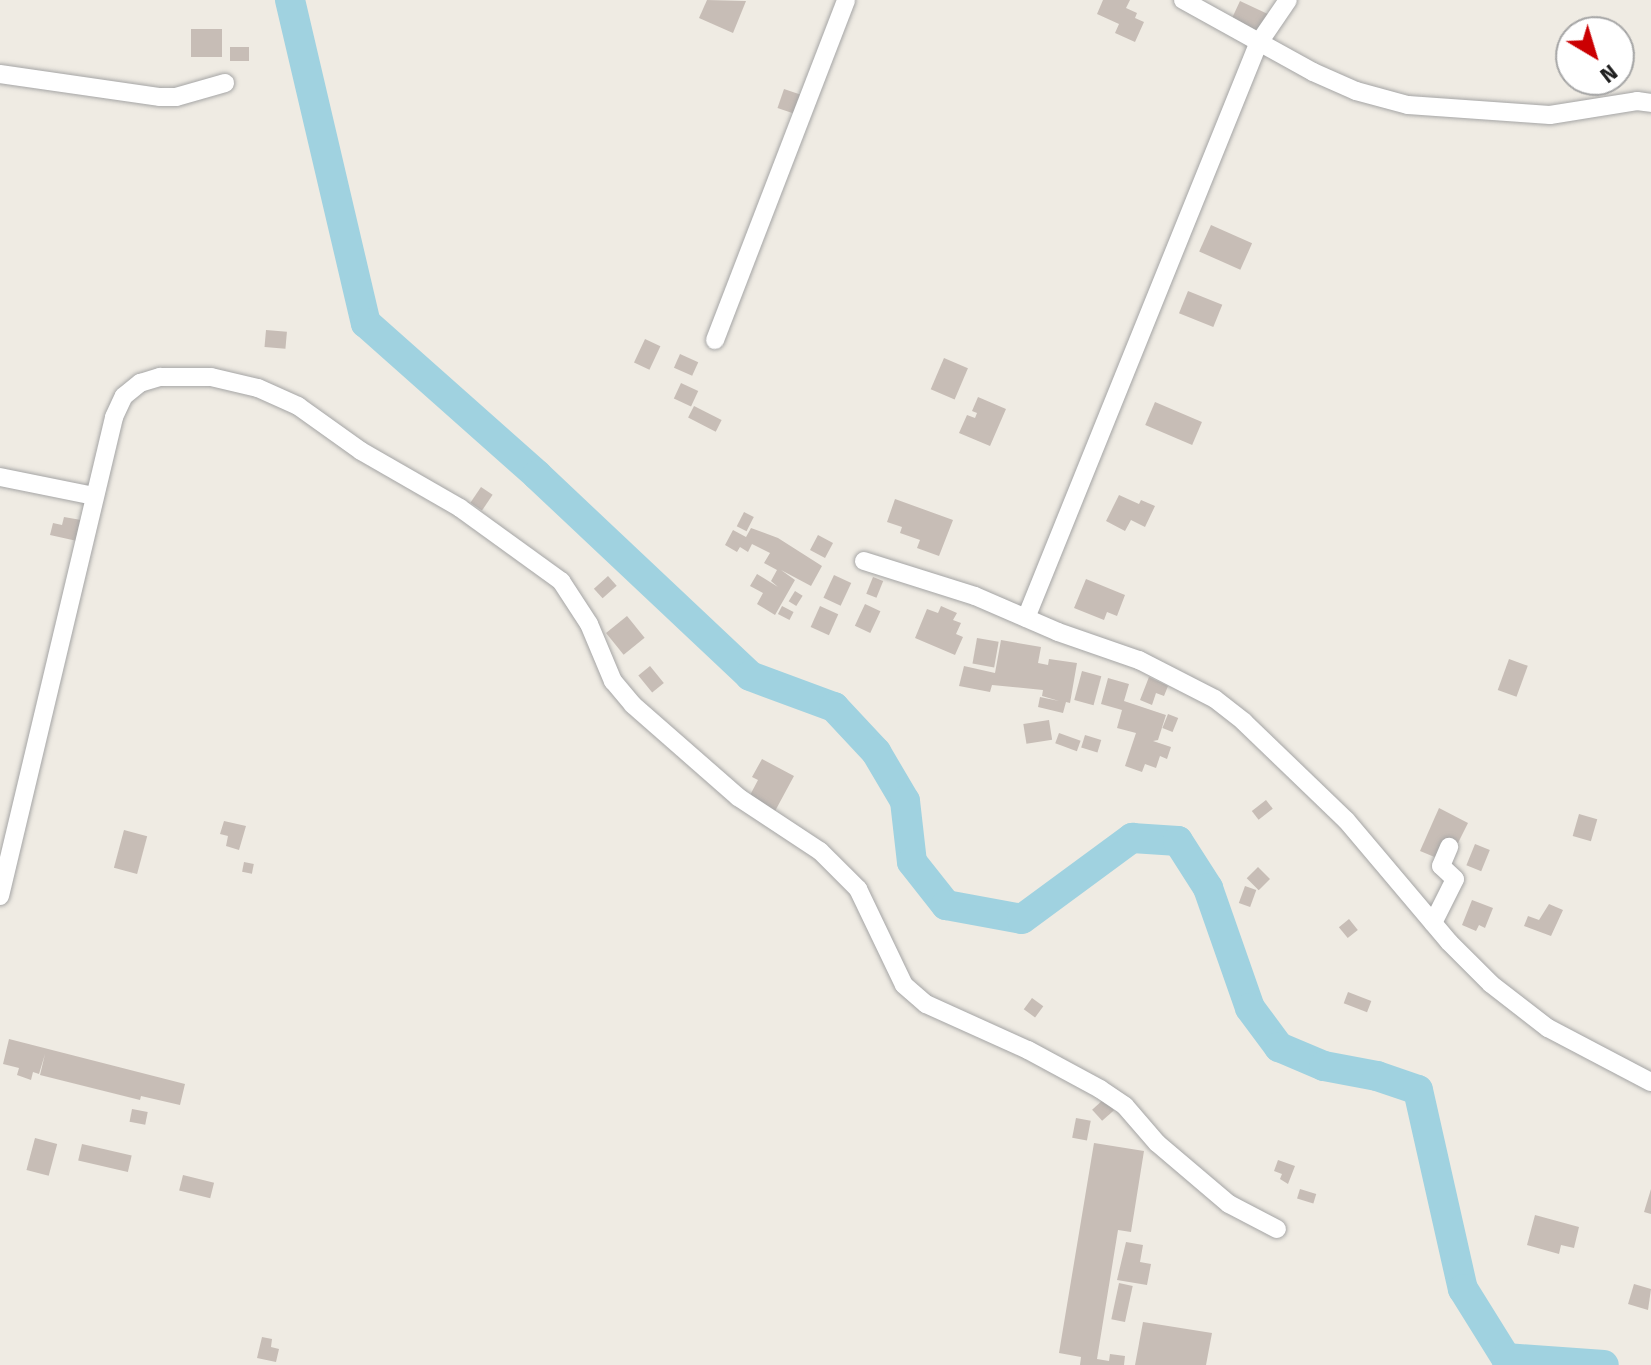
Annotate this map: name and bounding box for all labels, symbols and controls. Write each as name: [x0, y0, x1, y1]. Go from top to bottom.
north arrow: [1555, 16, 1635, 96]
text: N: [1595, 59, 1623, 89]

